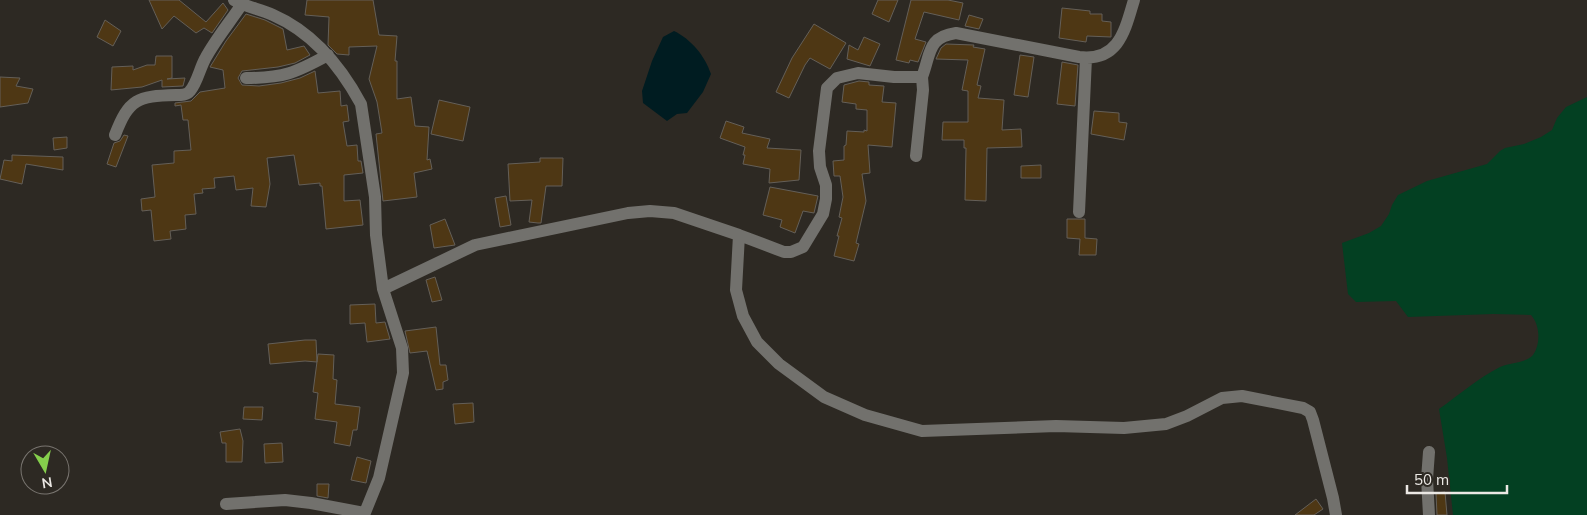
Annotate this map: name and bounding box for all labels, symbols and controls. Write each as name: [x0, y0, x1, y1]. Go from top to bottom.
north arrow: [20, 445, 70, 495]
scale bar: [1407, 462, 1507, 494]
text: 50 m: [1414, 470, 1449, 489]
text: N: [40, 473, 54, 493]

